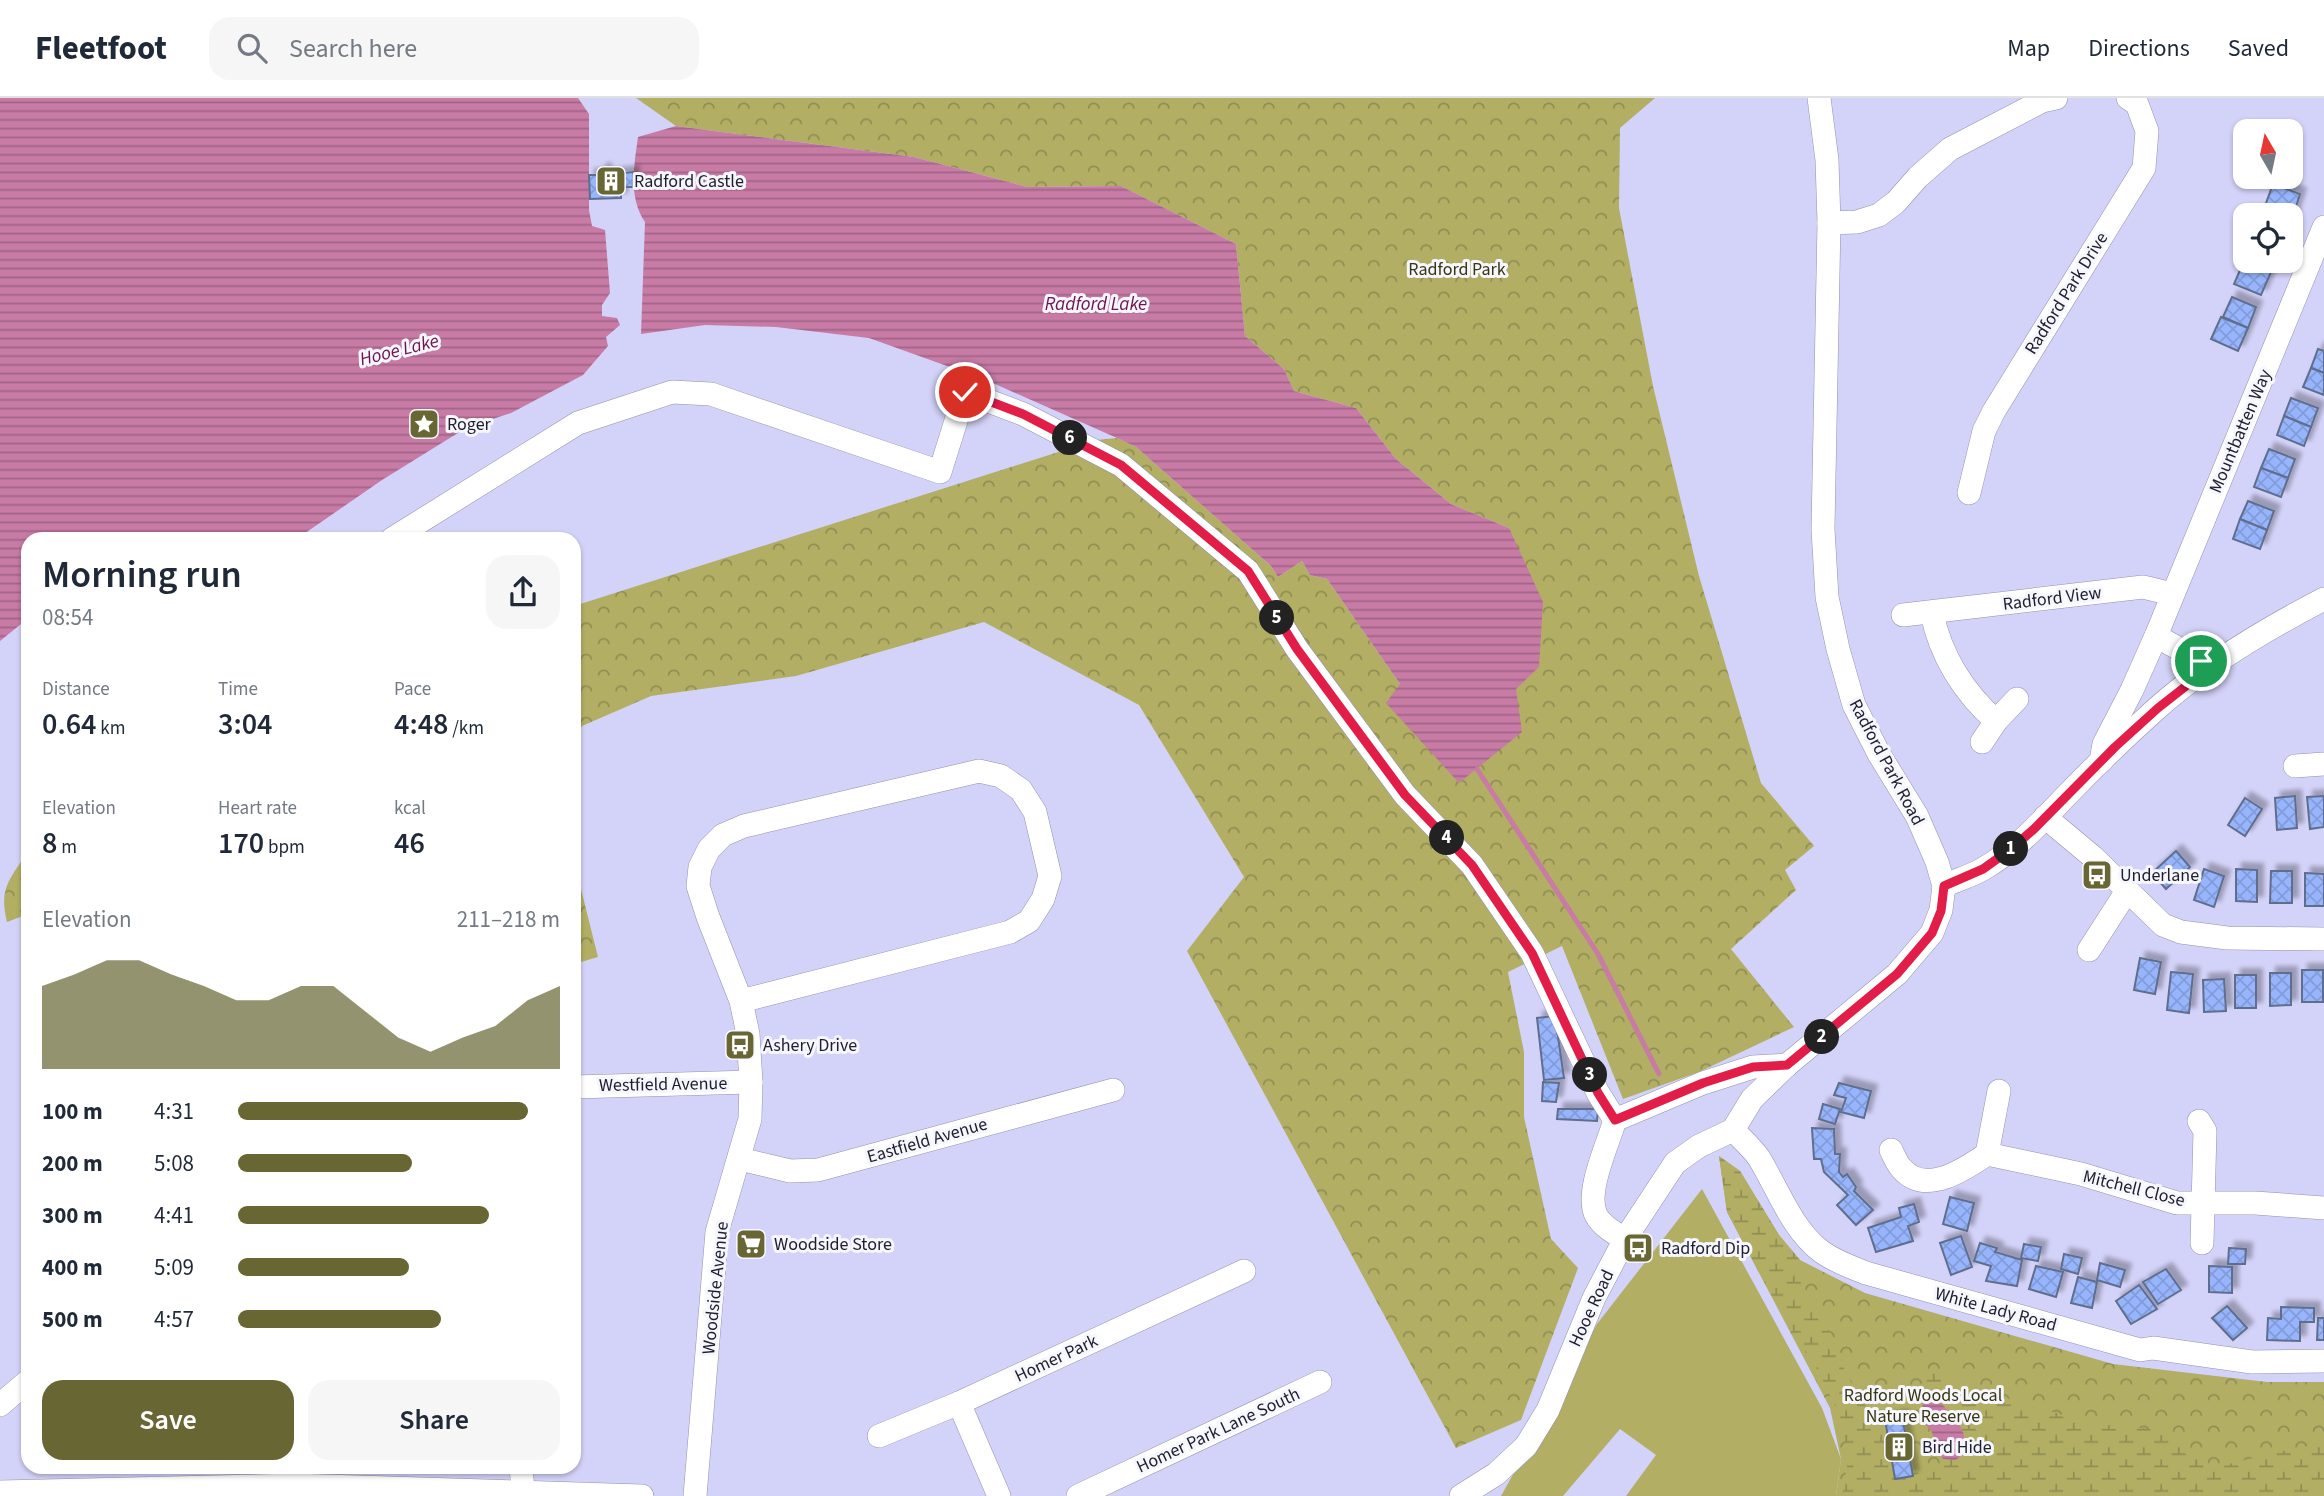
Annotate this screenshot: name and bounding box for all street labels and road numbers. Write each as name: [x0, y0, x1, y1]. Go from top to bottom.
street label: Radford Park Drive: [2019, 227, 2114, 359]
street label: Mountbatten Way: [2203, 365, 2278, 497]
street label: Radford View: [2001, 580, 2103, 617]
street label: Radford Park Road: [1843, 695, 1930, 830]
street label: Westfield Avenue: [599, 1071, 728, 1098]
street label: Eastfield Avenue: [864, 1111, 990, 1170]
street label: Mitchell Close: [2080, 1164, 2187, 1213]
street label: Woodside Avenue: [696, 1220, 735, 1356]
street label: Hooe Road: [1563, 1266, 1620, 1351]
street label: White Lady Road: [1932, 1281, 2060, 1338]
street label: Homer Park: [1011, 1328, 1102, 1389]
street label: Homer Park Lane South: [1132, 1382, 1304, 1479]

